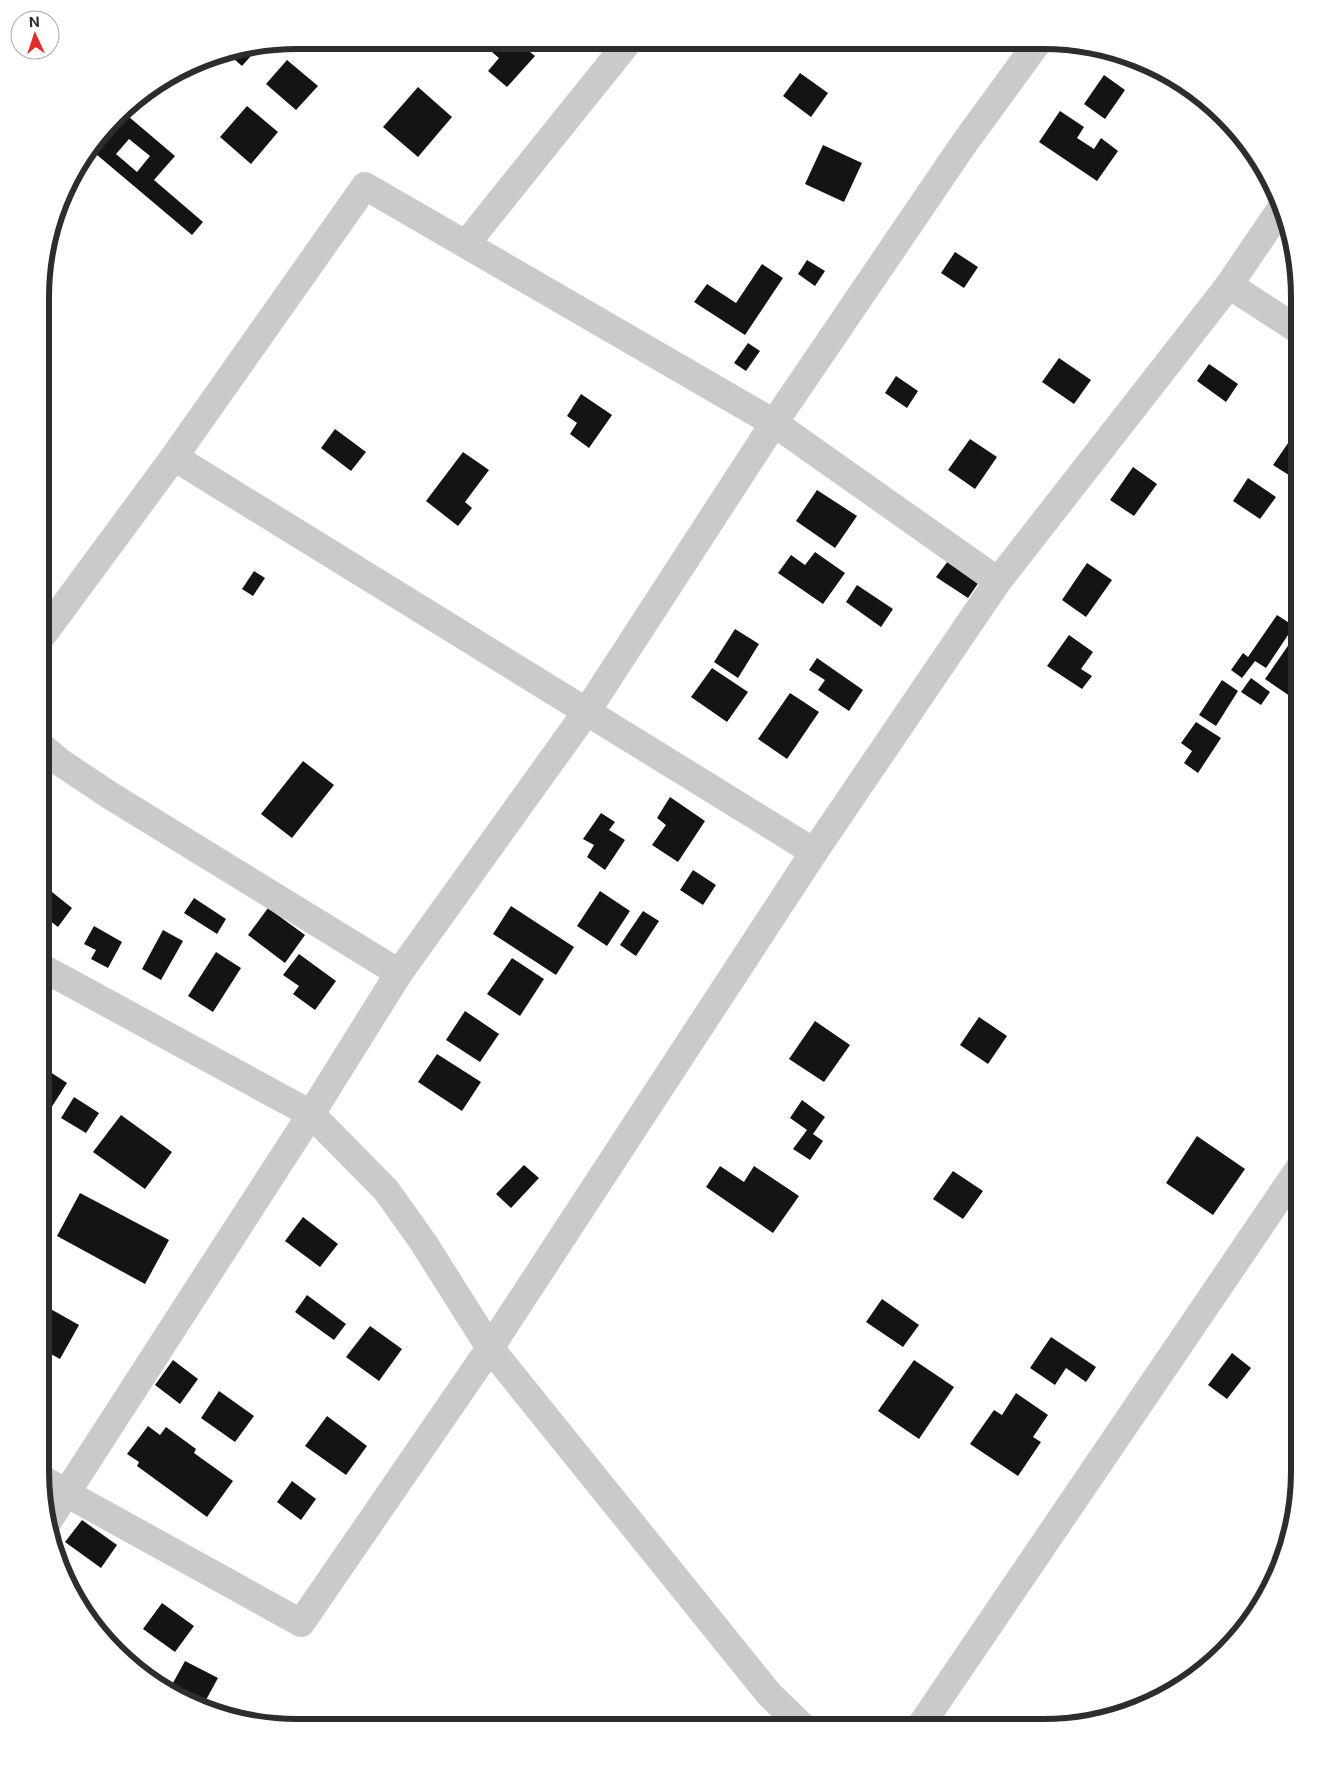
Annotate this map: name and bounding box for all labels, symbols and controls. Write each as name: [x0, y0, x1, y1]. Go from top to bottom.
north arrow: [10, 10, 60, 60]
text: N: [29, 13, 40, 30]

